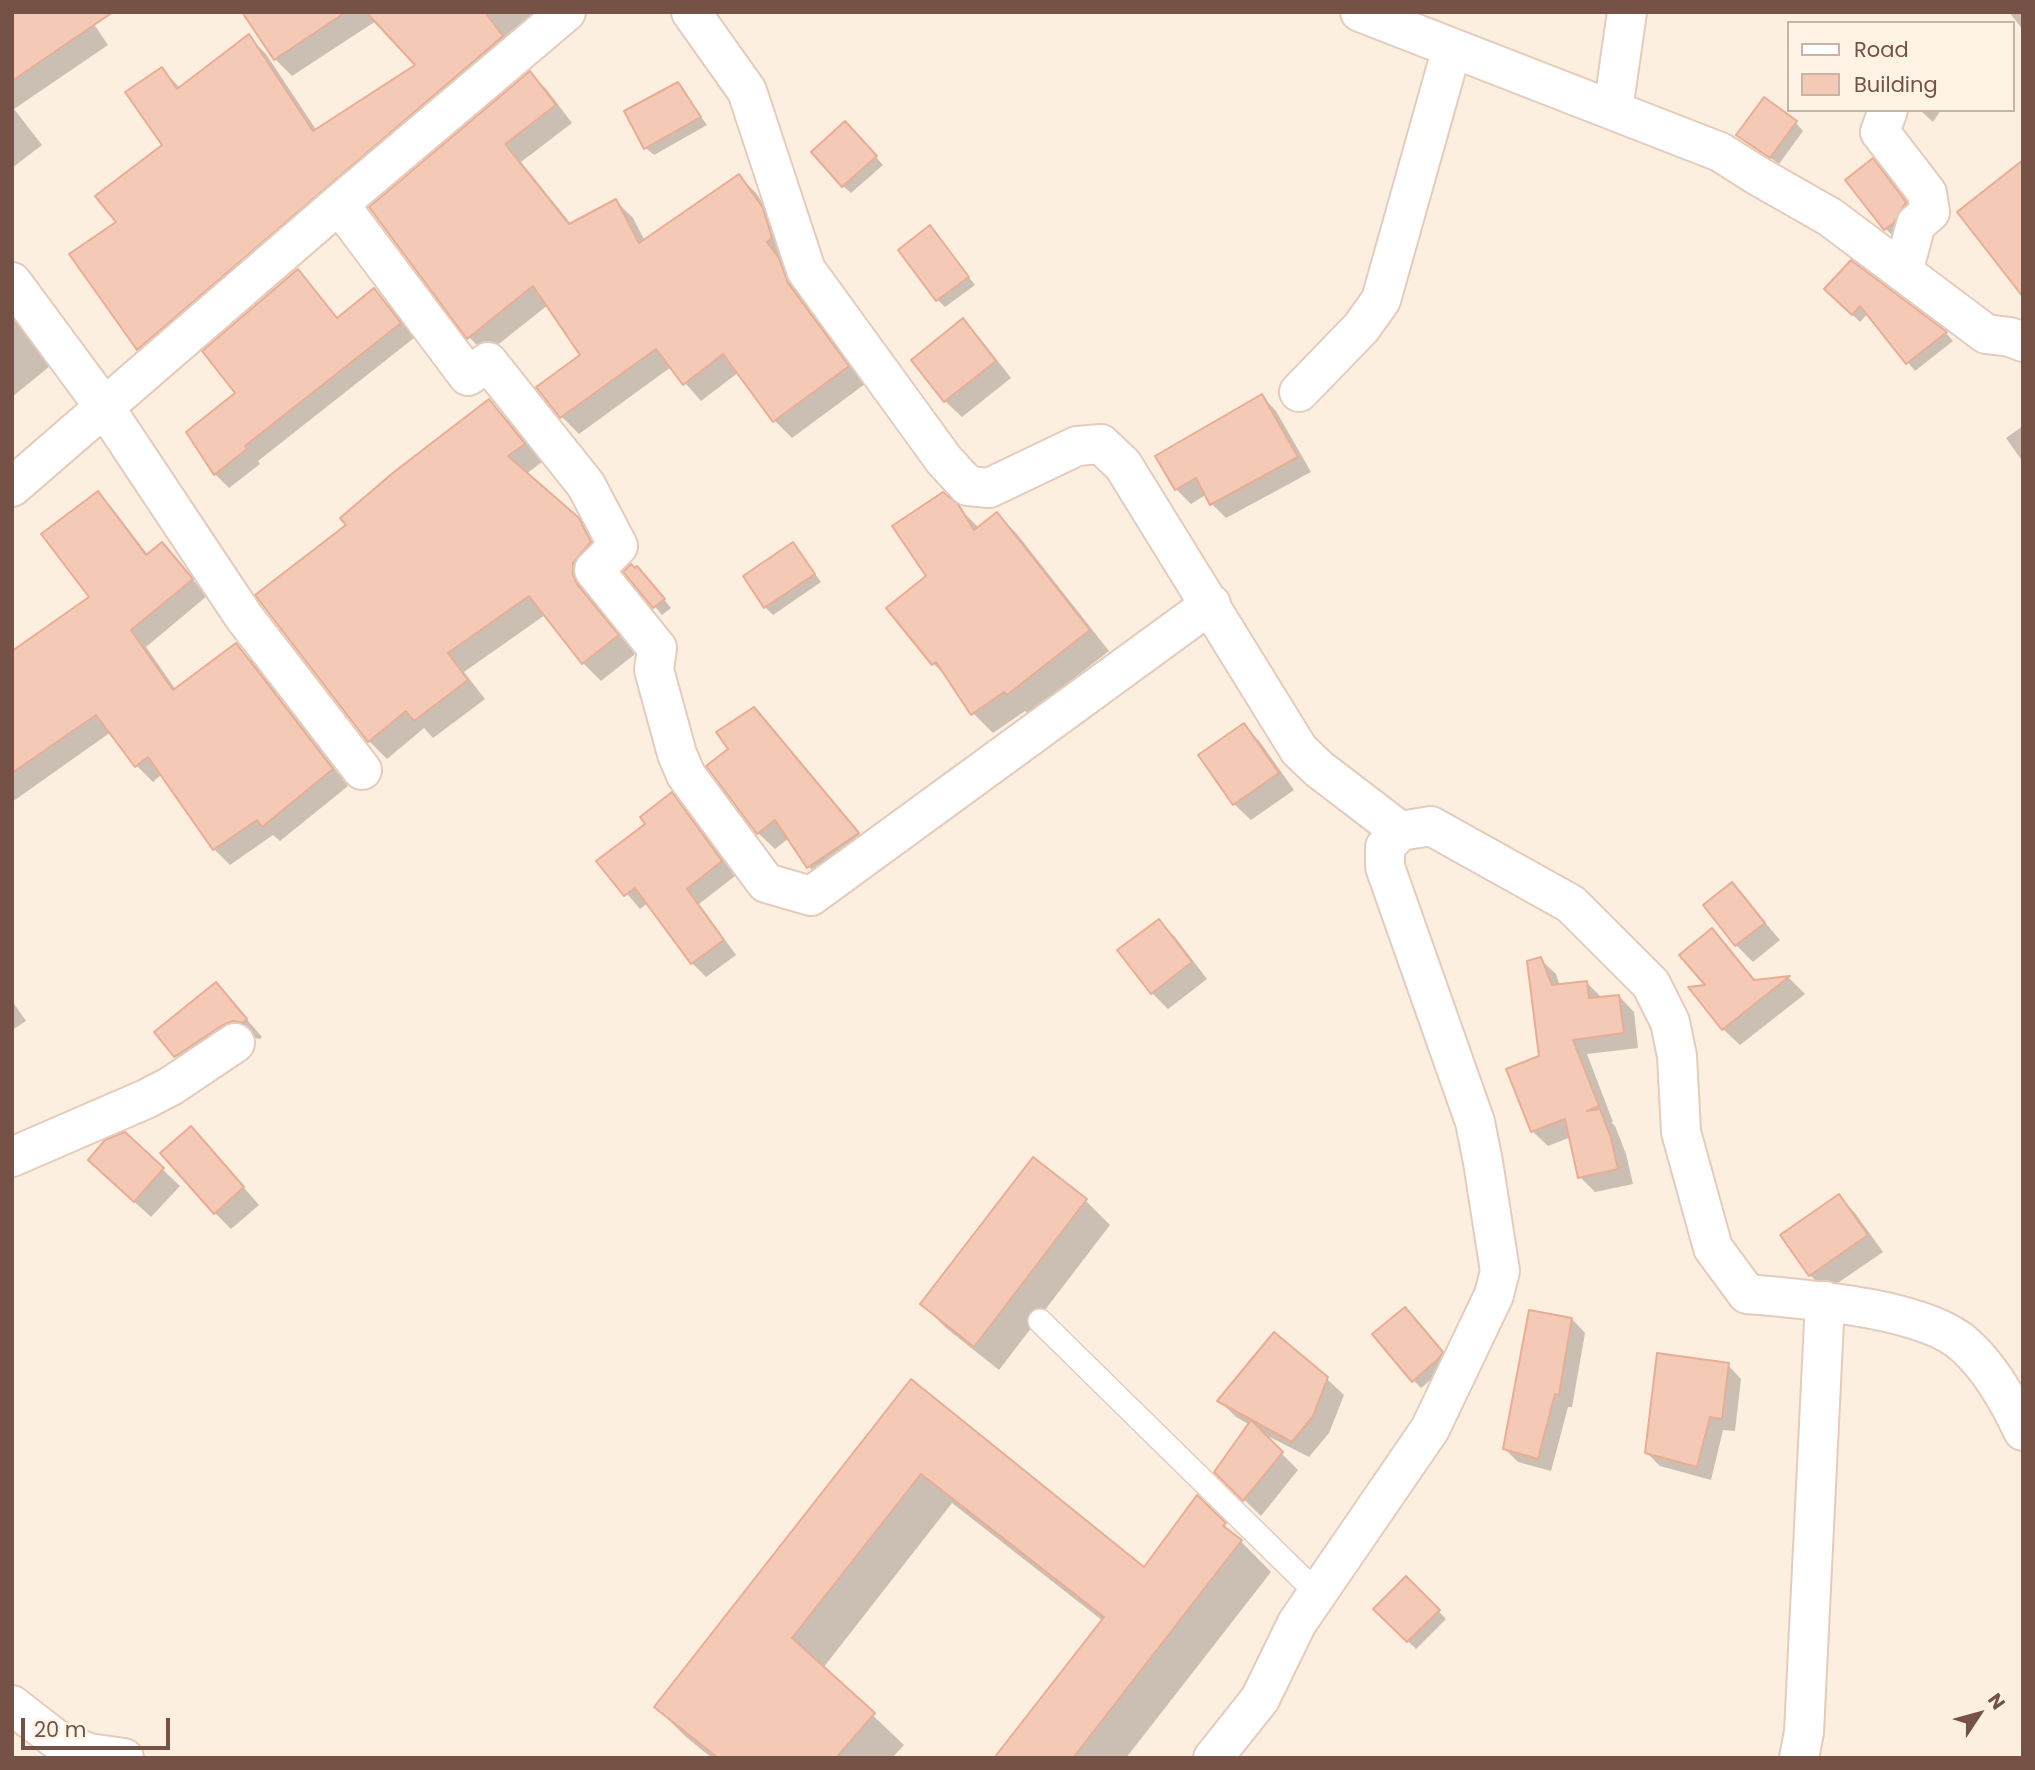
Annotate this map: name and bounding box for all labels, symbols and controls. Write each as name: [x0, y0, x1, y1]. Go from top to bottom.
legend: [1786, 21, 2014, 112]
text: Road: [1854, 35, 1909, 64]
text: Building: [1854, 70, 1938, 99]
north arrow: [1944, 1679, 2014, 1749]
text: N: [1981, 1688, 2012, 1715]
scale bar: [24, 1704, 173, 1748]
text: 20 m: [34, 1715, 87, 1744]

